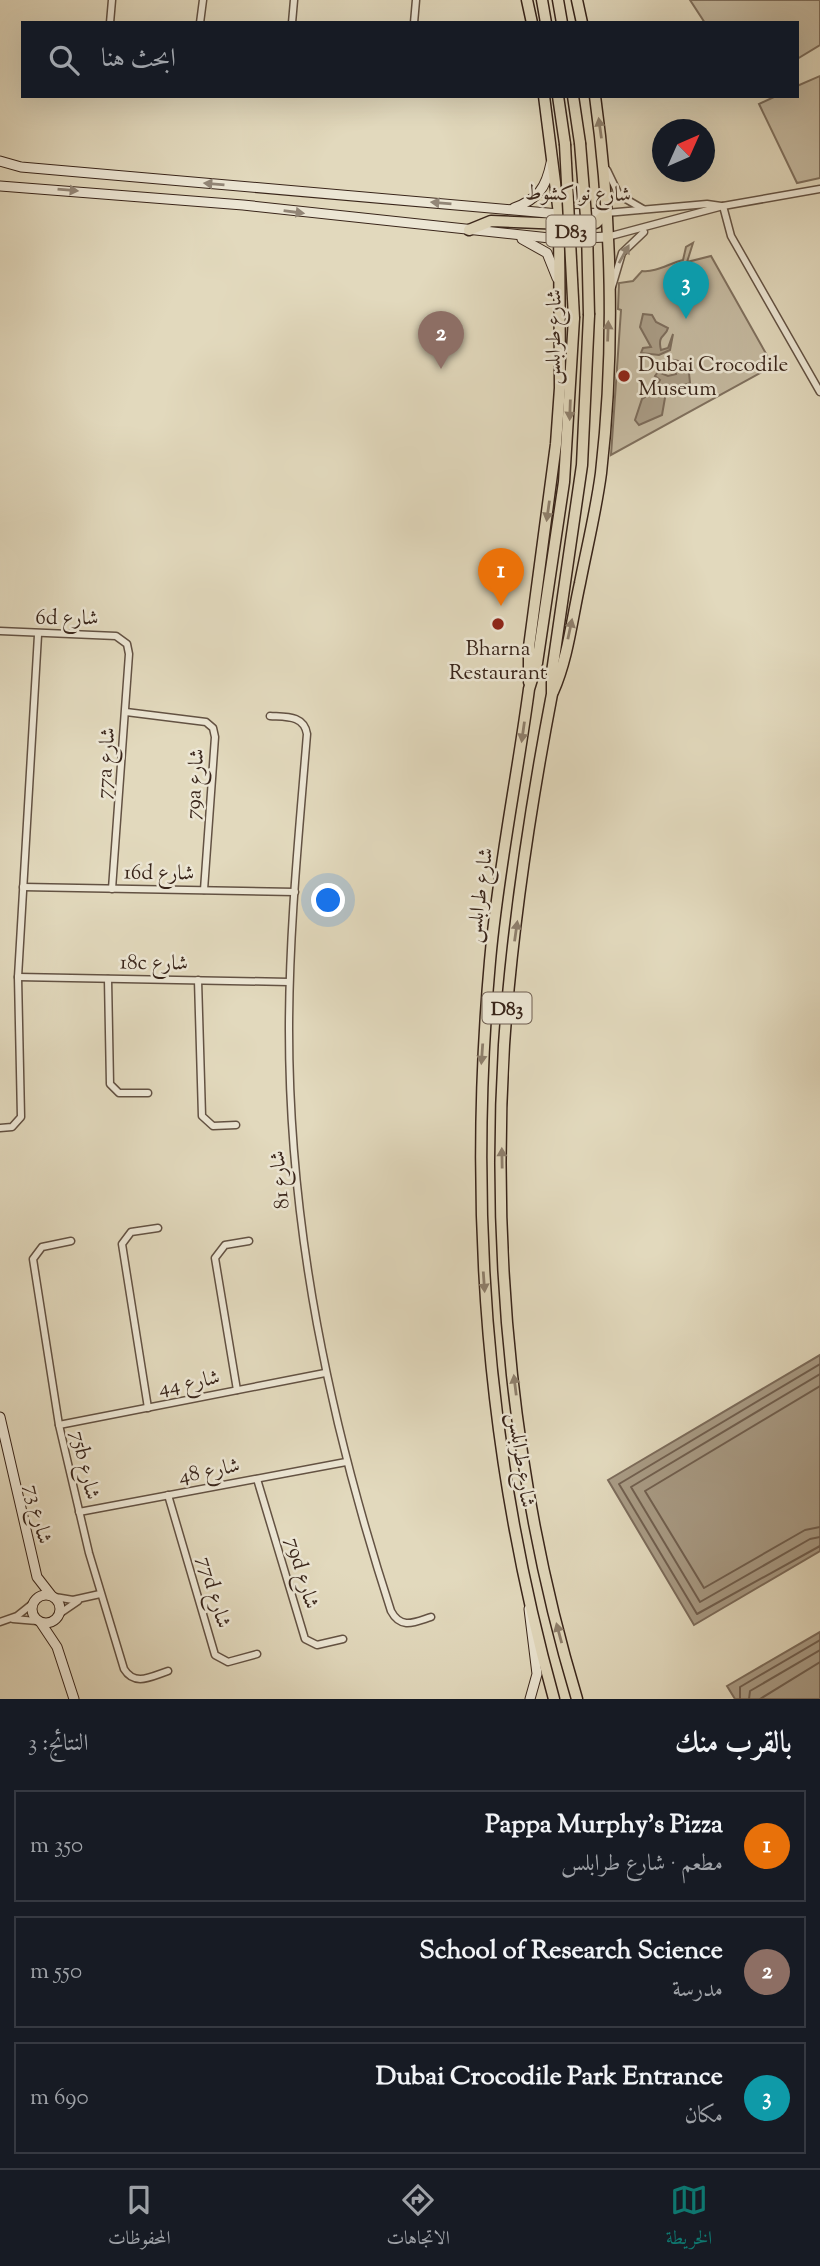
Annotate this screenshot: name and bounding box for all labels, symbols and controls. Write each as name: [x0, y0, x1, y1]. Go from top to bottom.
search box: [21, 21, 799, 98]
icon: search: [45, 41, 83, 79]
text: ابحث هنا: [101, 41, 176, 78]
one-way arrow: [594, 117, 605, 139]
north arrow: [652, 119, 715, 182]
one-way arrow: [203, 178, 225, 189]
street label: شارع نواكشوط: [525, 179, 631, 212]
one-way arrow: [57, 185, 79, 196]
one-way arrow: [430, 197, 452, 208]
one-way arrow: [284, 206, 306, 217]
road number: D83: [546, 216, 596, 246]
one-way arrow: [617, 243, 629, 263]
pin: 3: [663, 261, 709, 319]
street label: شارع طرابلس: [539, 289, 572, 385]
pin: 2: [418, 311, 464, 369]
one-way arrow: [602, 320, 613, 342]
place label: Dubai Crocodile Museum: [638, 351, 788, 405]
marker: Dubai Crocodile Museum: [616, 368, 632, 384]
one-way arrow: [565, 399, 576, 421]
one-way arrow: [542, 500, 553, 522]
pin: 1: [478, 548, 524, 606]
street label: 6d شارع: [35, 603, 99, 636]
marker: Bharna Restaurant: [490, 616, 506, 632]
one-way arrow: [565, 618, 576, 640]
place label: Bharna Restaurant: [449, 635, 547, 689]
one-way arrow: [518, 721, 529, 743]
street label: 77a شارع: [90, 726, 125, 800]
street label: 79a شارع: [179, 748, 214, 821]
street label: شارع طرابلس: [459, 846, 503, 945]
street label: 16d شارع: [123, 858, 194, 891]
your location: [311, 883, 345, 917]
one-way arrow: [510, 920, 521, 942]
street label: 18c شارع: [120, 948, 188, 981]
road number: D83: [482, 992, 532, 1024]
one-way arrow: [477, 1044, 488, 1066]
one-way arrow: [496, 1147, 508, 1169]
street label: شارع 81: [263, 1149, 299, 1210]
one-way arrow: [479, 1271, 490, 1293]
street label: شارع 44: [156, 1363, 223, 1406]
one-way arrow: [509, 1374, 520, 1396]
street label: شارع طرابلس: [498, 1411, 542, 1510]
street label: 75b شارع: [61, 1428, 107, 1503]
street label: شارع 48: [176, 1451, 243, 1494]
street label: شارع 73: [15, 1482, 58, 1547]
street label: 79d شارع: [276, 1534, 326, 1613]
street label: 77d شارع: [188, 1553, 238, 1632]
one-way arrow: [553, 1622, 564, 1644]
text: بالقرب منك: [675, 1723, 792, 1766]
text: النتائج: 3: [28, 1728, 89, 1761]
text: Pappa Murphy's Pizza: [485, 1807, 723, 1844]
text: 350 m: [30, 1830, 83, 1863]
text: 1: [763, 1830, 771, 1863]
text: مطعم · شارع طرابلس: [561, 1848, 723, 1881]
text: School of Research Science: [419, 1933, 723, 1970]
text: 550 m: [30, 1956, 82, 1989]
text: 2: [762, 1956, 772, 1989]
text: مدرسة: [672, 1974, 723, 2007]
text: Dubai Crocodile Park Entrance: [376, 2059, 723, 2096]
text: 690 m: [30, 2082, 89, 2115]
text: 3: [762, 2082, 772, 2115]
text: مكان: [684, 2100, 723, 2133]
tab: المحفوظات: [108, 2181, 171, 2256]
tab: الاتجاهات: [387, 2181, 450, 2256]
tab: الخريطة: [666, 2181, 712, 2256]

